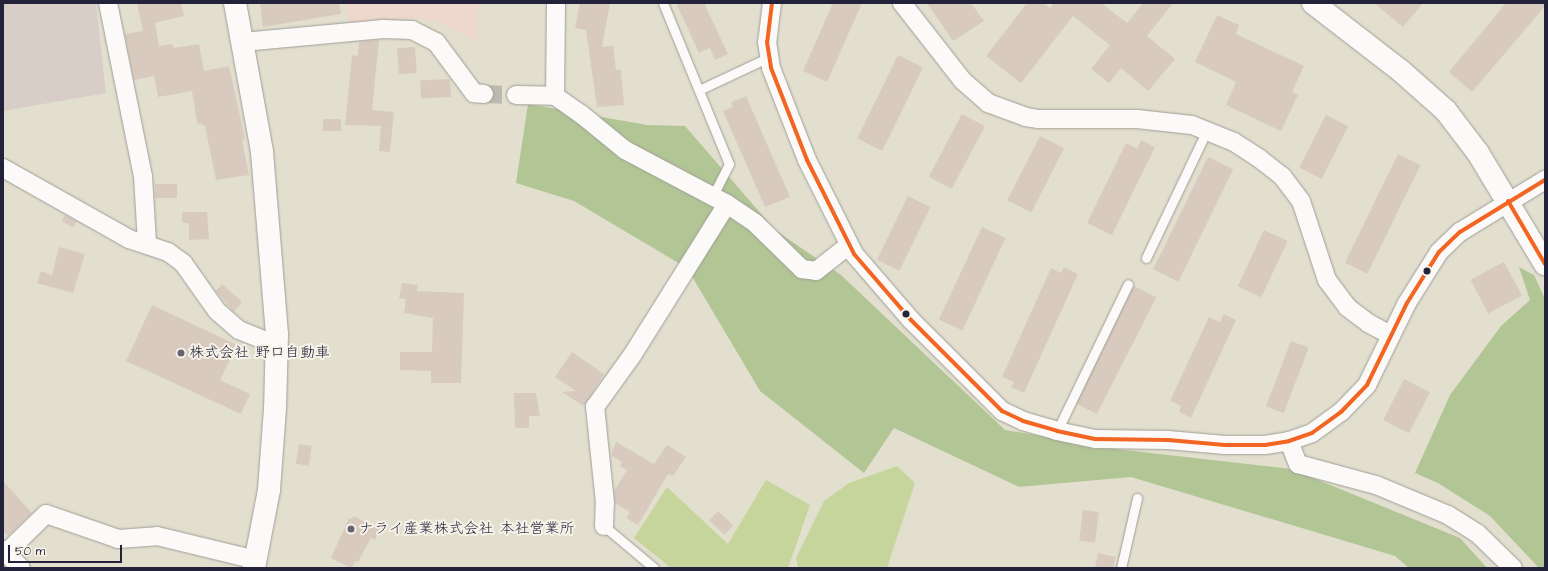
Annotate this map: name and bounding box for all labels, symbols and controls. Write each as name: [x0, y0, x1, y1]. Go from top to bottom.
unlabelled marker: [1422, 266, 1432, 276]
unlabelled marker: [901, 309, 911, 319]
place label: 株式会社 野口自動車: [189, 344, 330, 362]
marker: 株式会社 野口自動車: [176, 348, 186, 358]
place label: ナライ産業株式会社 本社営業所: [359, 520, 575, 538]
marker: ナライ産業株式会社 本社営業所: [346, 524, 356, 534]
scale bar: [10, 537, 124, 563]
text: 50 m: [15, 543, 45, 560]

